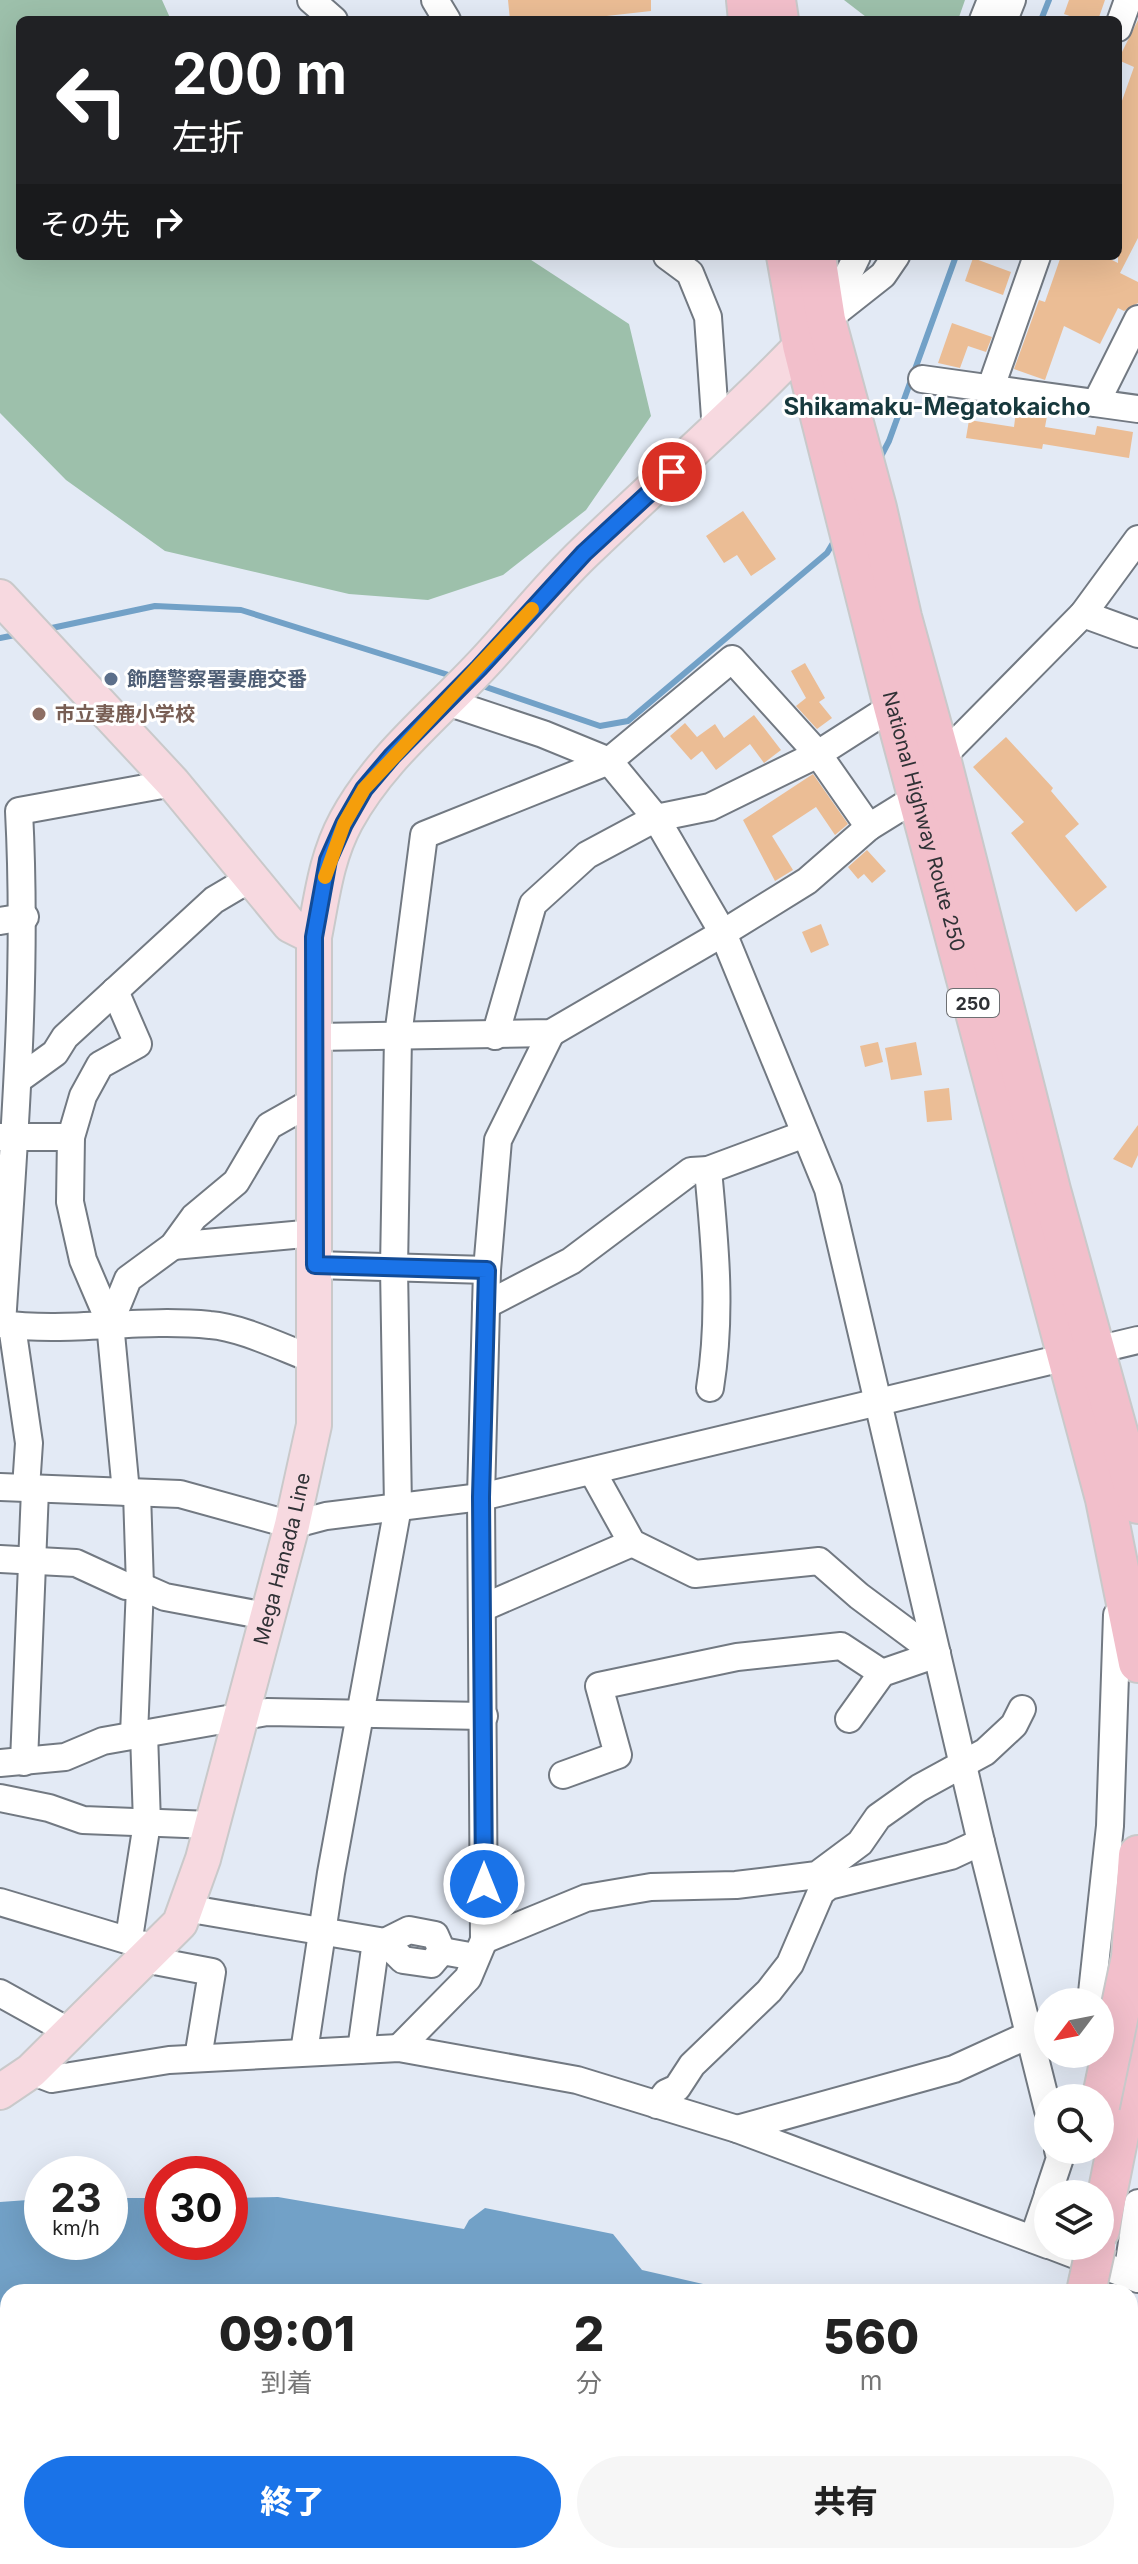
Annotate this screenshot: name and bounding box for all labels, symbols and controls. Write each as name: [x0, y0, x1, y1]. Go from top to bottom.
text: 200 m: [172, 40, 347, 108]
icon: left: [40, 48, 144, 152]
text: 左折: [172, 115, 244, 159]
icon: right: [146, 200, 190, 244]
text: その先: [40, 206, 130, 242]
district label: Shikamaku-Megatokaicho: [783, 392, 1091, 421]
pin: [638, 438, 706, 506]
icon: arrive: [650, 450, 694, 494]
place label: 飾磨警察署妻鹿交番: [127, 667, 307, 691]
marker: 飾磨警察署妻鹿交番: [102, 670, 120, 688]
street label: National Highway Route 250: [878, 689, 970, 954]
place label: 市立妻鹿小学校: [55, 702, 195, 726]
marker: 市立妻鹿小学校: [30, 705, 48, 723]
road number: 250: [947, 989, 999, 1017]
street label: Mega Hanada Line: [249, 1470, 315, 1647]
position arrow: [442, 1842, 526, 1926]
north arrow: [1034, 1988, 1114, 2068]
map controls: [1034, 1988, 1114, 2260]
button: search: [1034, 2084, 1114, 2164]
speed limit sign: 30: [144, 2156, 248, 2260]
text: 23: [50, 2173, 102, 2222]
button: layers: [1034, 2180, 1114, 2260]
text: km/h: [52, 2216, 100, 2240]
text: 09:01: [219, 2304, 355, 2363]
text: 2: [574, 2304, 604, 2363]
text: 560: [823, 2307, 919, 2366]
text: m: [860, 2365, 883, 2396]
text: 到着: [261, 2367, 313, 2398]
text: 分: [576, 2367, 602, 2398]
button: 終了: [24, 2456, 561, 2548]
button: 共有: [577, 2456, 1114, 2548]

